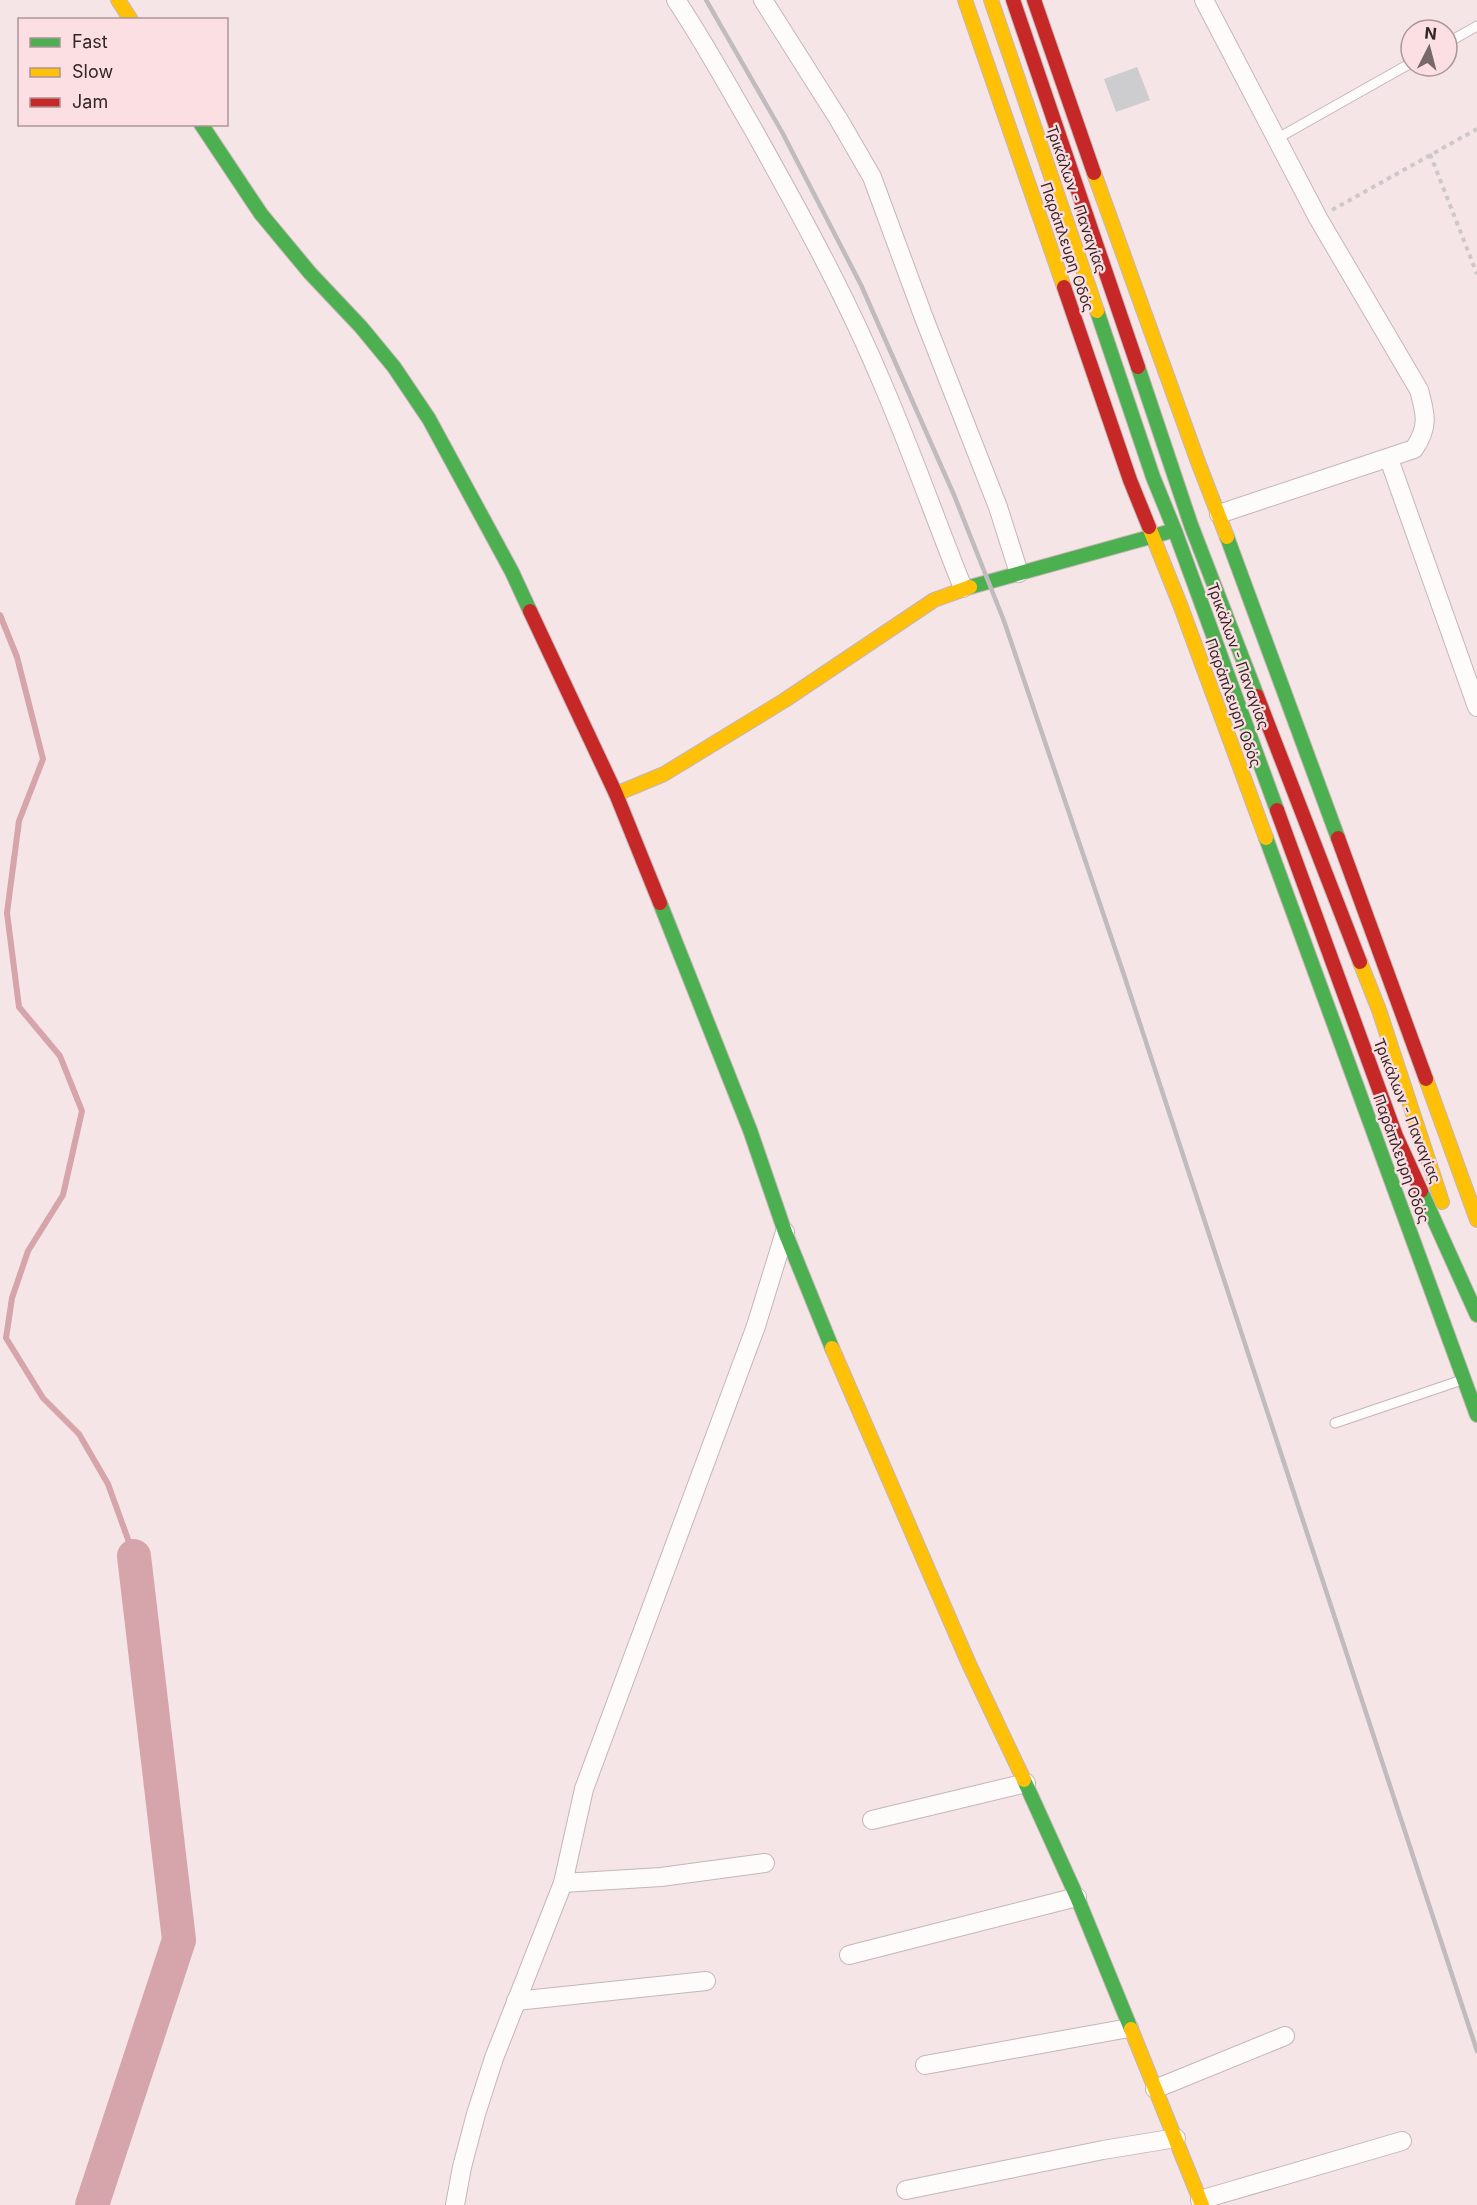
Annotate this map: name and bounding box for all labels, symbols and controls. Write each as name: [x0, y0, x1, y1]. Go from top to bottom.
legend: [18, 18, 228, 126]
north arrow: [1399, 18, 1459, 78]
text: N: [1423, 22, 1438, 44]
text: Fast: [72, 31, 108, 52]
text: Slow: [72, 61, 113, 82]
text: Jam: [72, 91, 108, 112]
street label: Τρικάλων - Παναγίας: [1042, 123, 1111, 275]
street label: Παράπλευρη Οδός: [1036, 179, 1099, 314]
street label: Τρικάλων - Παναγίας: [1203, 580, 1274, 732]
street label: Παράπλευρη Οδός: [1201, 636, 1266, 770]
street label: Τρικάλων - Παναγίας: [1370, 1035, 1445, 1186]
street label: Παράπλευρη Οδός: [1369, 1092, 1434, 1226]

